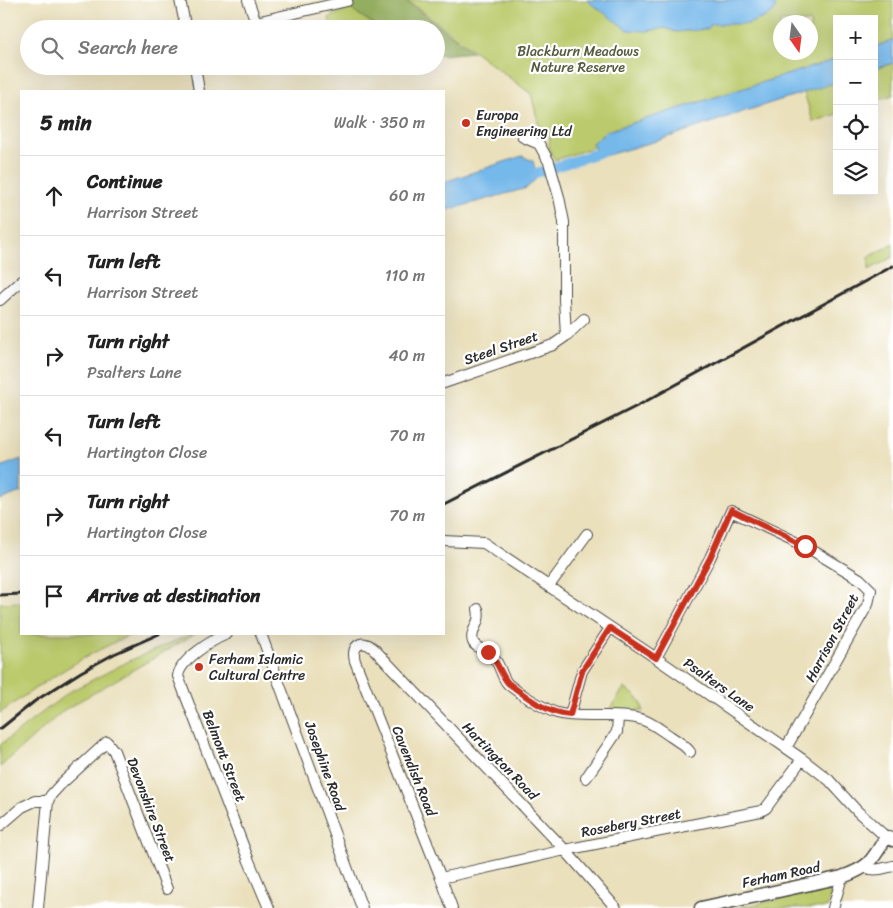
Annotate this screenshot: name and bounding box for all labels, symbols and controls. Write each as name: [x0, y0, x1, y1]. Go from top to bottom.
north arrow: [773, 15, 818, 60]
map controls: [833, 15, 878, 195]
button: +: [833, 15, 878, 60]
search box: [20, 20, 445, 75]
text: Search here: [78, 31, 178, 64]
icon: search: [38, 34, 66, 62]
park label: Blackburn Meadows Nature Reserve: [517, 39, 639, 80]
button: −: [833, 60, 878, 105]
place label: Europa Engineering Ltd: [476, 103, 573, 144]
text: 5 min: [40, 104, 92, 142]
button: locate: [833, 105, 878, 150]
text: Walk · 350 m: [334, 108, 425, 137]
marker: Europa Engineering Ltd: [460, 117, 472, 129]
button: layers: [833, 150, 878, 195]
text: Continue: [87, 165, 163, 198]
text: 60 m: [389, 181, 425, 210]
icon: ahead: [40, 182, 68, 210]
text: Harrison Street: [87, 198, 198, 227]
text: Turn left: [87, 245, 160, 278]
text: 110 m: [385, 261, 425, 290]
icon: left: [40, 262, 68, 290]
text: Harrison Street: [87, 278, 198, 307]
street label: Steel Street: [460, 324, 542, 372]
text: Turn right: [87, 325, 169, 358]
text: 40 m: [388, 341, 425, 370]
icon: right: [40, 342, 68, 370]
text: Psalters Lane: [87, 358, 182, 387]
text: Turn left: [87, 405, 160, 438]
text: 70 m: [389, 421, 425, 450]
icon: left: [40, 422, 68, 450]
text: Hartington Close: [87, 438, 207, 467]
text: Turn right: [87, 485, 169, 518]
text: 70 m: [389, 501, 425, 530]
icon: right: [40, 502, 68, 530]
text: Hartington Close: [87, 518, 207, 547]
route start: [794, 535, 817, 558]
text: Arrive at destination: [87, 579, 260, 612]
icon: arrive: [40, 582, 68, 610]
street label: Harrison Street: [798, 589, 866, 687]
route end: [477, 641, 500, 664]
place label: Ferham Islamic Cultural Centre: [209, 647, 305, 688]
street label: Psalters Lane: [678, 651, 760, 719]
marker: Ferham Islamic Cultural Centre: [193, 661, 205, 673]
street label: Belmont Street: [195, 707, 253, 805]
street label: Josephine Road: [297, 716, 353, 816]
street label: Hartington Road: [456, 716, 545, 807]
street label: Cavendish Road: [384, 722, 444, 822]
street label: Devonshire Street: [120, 754, 182, 866]
street label: Rosebery Street: [579, 801, 683, 845]
street label: Ferham Road: [740, 854, 824, 895]

